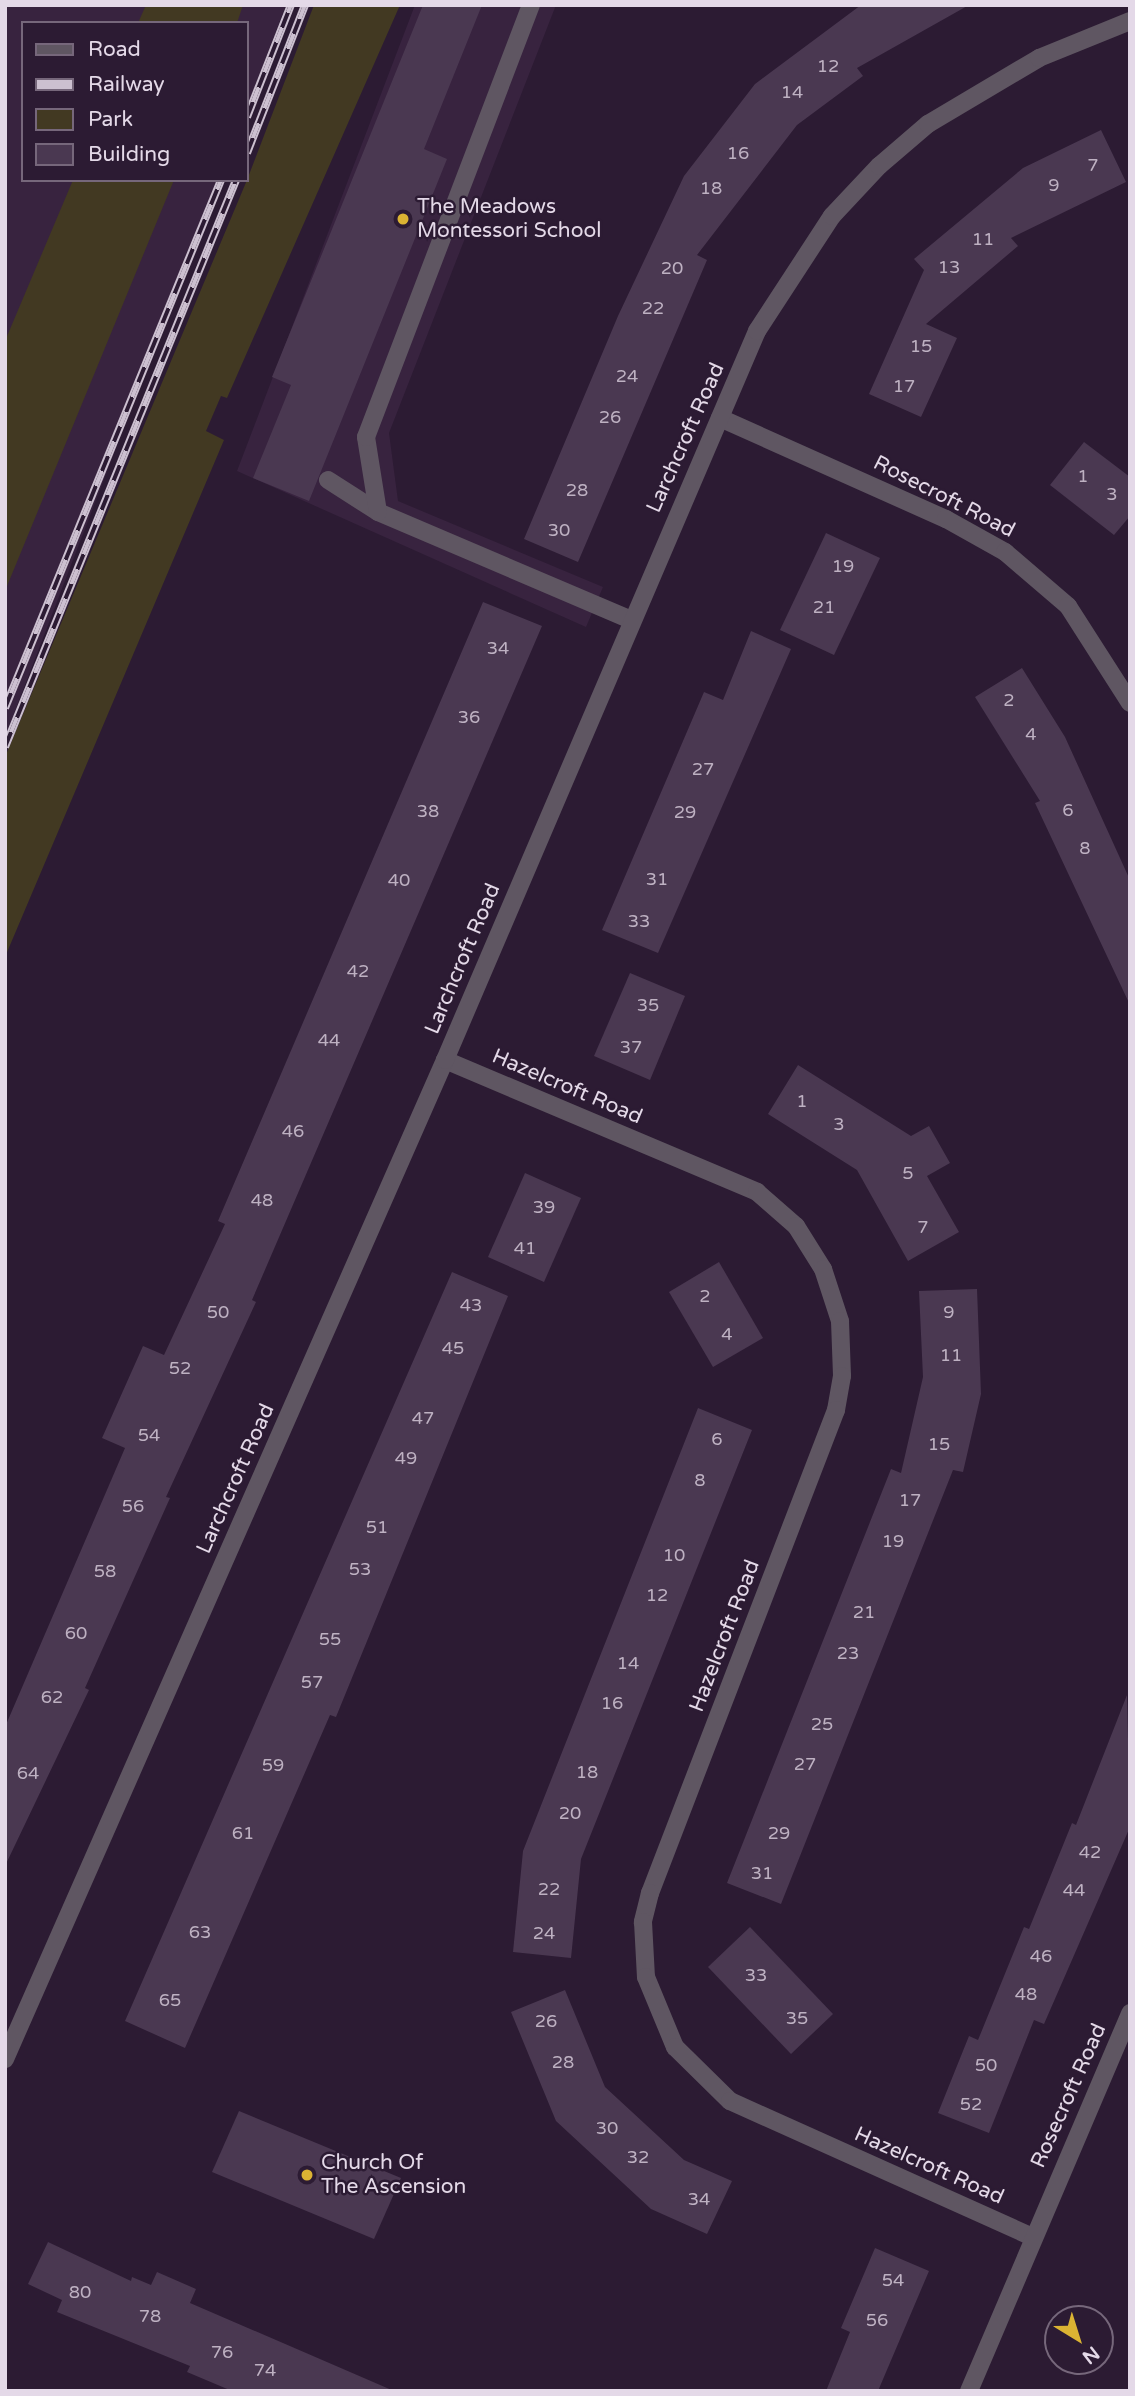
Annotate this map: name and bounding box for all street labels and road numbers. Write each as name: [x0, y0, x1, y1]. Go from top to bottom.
street label: Larchcroft Road: [642, 359, 730, 517]
street label: Rosecroft Road: [869, 451, 1019, 543]
street label: Larchcroft Road: [420, 880, 506, 1038]
street label: Hazelcroft Road: [488, 1044, 646, 1130]
street label: Larchcroft Road: [192, 1400, 280, 1558]
street label: Hazelcroft Road: [684, 1556, 766, 1716]
street label: Rosecroft Road: [1026, 2020, 1112, 2172]
street label: Hazelcroft Road: [850, 2122, 1008, 2210]

